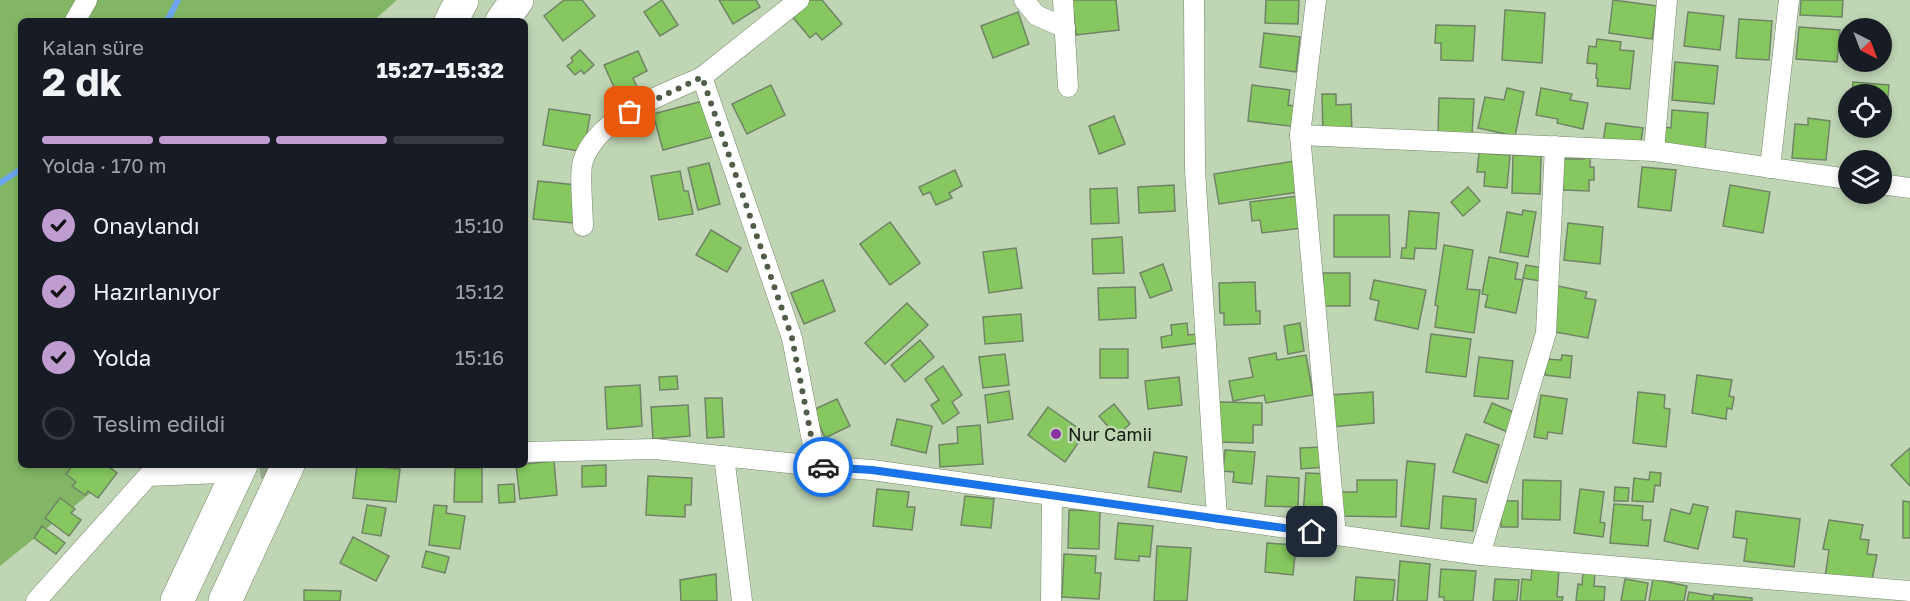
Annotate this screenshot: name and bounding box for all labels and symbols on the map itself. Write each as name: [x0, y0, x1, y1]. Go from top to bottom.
north arrow: [1838, 18, 1892, 72]
pin: [604, 86, 655, 137]
place label: Nur Camii: [1068, 423, 1152, 445]
marker: Nur Camii: [1049, 427, 1063, 441]
courier: [793, 437, 853, 497]
pin: [1286, 506, 1337, 557]

